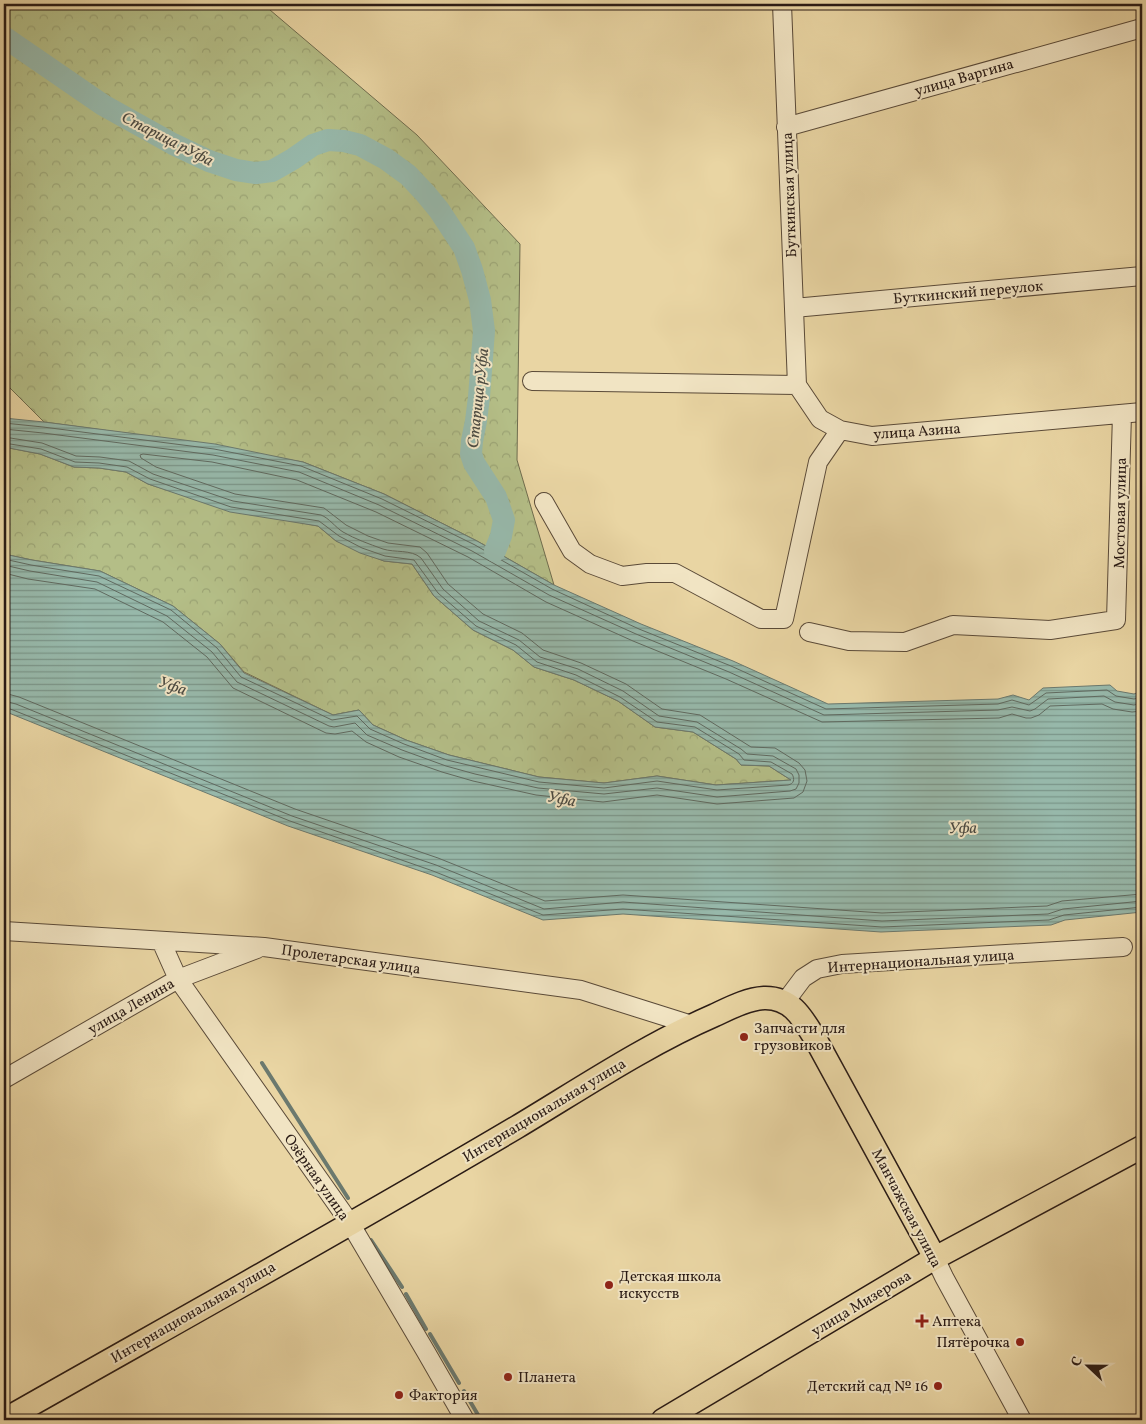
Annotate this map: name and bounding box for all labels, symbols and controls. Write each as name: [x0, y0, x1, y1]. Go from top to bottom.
street label: улица Варгина: [912, 54, 1016, 103]
water label: Старица р.Уфа: [117, 107, 217, 173]
street label: Буткинская улица: [778, 132, 803, 258]
street label: Буткинский переулок: [892, 276, 1044, 311]
water label: Старица р.Уфа: [463, 347, 495, 449]
street label: улица Азина: [873, 419, 962, 446]
street label: Мостовая улица: [1110, 457, 1133, 569]
water label: Уфа: [156, 672, 190, 702]
water label: Уфа: [546, 786, 578, 814]
water label: Уфа: [949, 818, 978, 840]
street label: Пролетарская улица: [280, 940, 422, 981]
street label: Интернациональная улица: [827, 945, 1015, 980]
street label: улица Ленина: [85, 974, 179, 1041]
place label: Запчасти для грузовиков: [754, 1019, 845, 1057]
marker: Запчасти для грузовиков: [738, 1031, 750, 1043]
street label: Интернациональная улица: [459, 1054, 630, 1169]
street label: Озёрная улица: [278, 1130, 354, 1226]
street label: Манчажская улица: [865, 1146, 946, 1272]
street label: Интернациональная улица: [107, 1257, 280, 1369]
street label: улица Мизерова: [808, 1266, 916, 1342]
place label: Детская школа искусств: [619, 1267, 721, 1305]
marker: Детская школа искусств: [603, 1279, 615, 1291]
place label: Аптека: [932, 1312, 981, 1333]
marker: Аптека: [916, 1315, 928, 1327]
place label: Пятёрочка: [936, 1333, 1010, 1354]
marker: Пятёрочка: [1014, 1336, 1026, 1348]
north arrow: [1064, 1342, 1114, 1392]
text: С: [1067, 1354, 1088, 1369]
place label: Планета: [518, 1368, 576, 1389]
marker: Планета: [502, 1371, 514, 1383]
place label: Детский сад № 16: [807, 1377, 928, 1398]
marker: Детский сад № 16: [932, 1380, 944, 1392]
place label: Фактория: [409, 1386, 478, 1407]
marker: Фактория: [393, 1389, 405, 1401]

